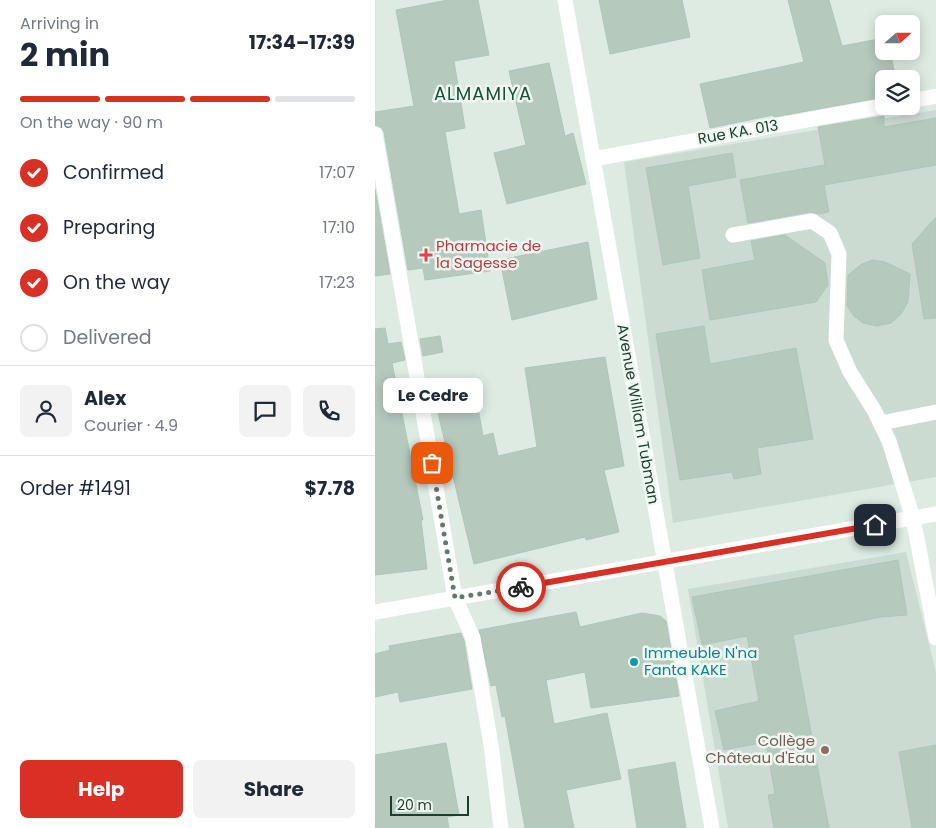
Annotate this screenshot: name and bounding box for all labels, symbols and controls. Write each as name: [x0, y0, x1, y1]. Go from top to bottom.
text: Arriving in: [20, 12, 99, 35]
north arrow: [875, 15, 920, 60]
map controls: [875, 15, 920, 115]
text: 17:34–17:39: [249, 29, 355, 56]
text: 2 min: [20, 32, 110, 77]
button: layers: [875, 70, 920, 115]
district label: ALMAMIYA: [434, 81, 532, 106]
text: On the way · 90 m: [20, 111, 163, 134]
street label: Rue KA. 013: [696, 114, 780, 149]
icon: check: [20, 159, 48, 187]
text: Confirmed: [63, 159, 164, 186]
text: 17:07: [319, 161, 355, 184]
icon: check: [20, 214, 48, 242]
text: Preparing: [63, 214, 155, 241]
text: 17:10: [323, 216, 355, 239]
place label: Pharmacie de la Sagesse: [436, 235, 541, 273]
marker: Pharmacie de la Sagesse: [420, 249, 432, 261]
icon: check: [20, 269, 48, 297]
text: On the way: [63, 269, 170, 296]
text: 17:23: [319, 271, 355, 294]
street label: Avenue William Tubman: [612, 322, 665, 506]
text: Delivered: [63, 324, 152, 351]
callout: Le Cedre: [382, 378, 482, 413]
text: Le Cedre: [398, 384, 468, 407]
button: person: [20, 385, 72, 437]
text: Alex: [84, 385, 126, 412]
button: chat: [239, 385, 291, 437]
button: phone: [303, 385, 355, 437]
text: Courier · 4.9: [84, 414, 178, 437]
pin: [411, 442, 453, 484]
icon: bag: [418, 449, 446, 477]
text: Order #1491: [20, 475, 131, 502]
text: $7.78: [304, 475, 355, 502]
pin: [854, 504, 896, 546]
icon: home: [861, 511, 889, 539]
courier: [496, 562, 546, 612]
icon: bike: [507, 573, 535, 601]
place label: Immeuble N'na Fanta KAKE: [644, 642, 757, 680]
marker: Immeuble N'na Fanta KAKE: [628, 656, 640, 668]
place label: Collège Château d'Eau: [705, 730, 815, 768]
marker: Collège Château d'Eau: [819, 744, 831, 756]
button: Help: [20, 760, 183, 818]
button: Share: [193, 760, 355, 818]
scale bar: [390, 793, 469, 816]
text: 20 m: [397, 795, 432, 815]

